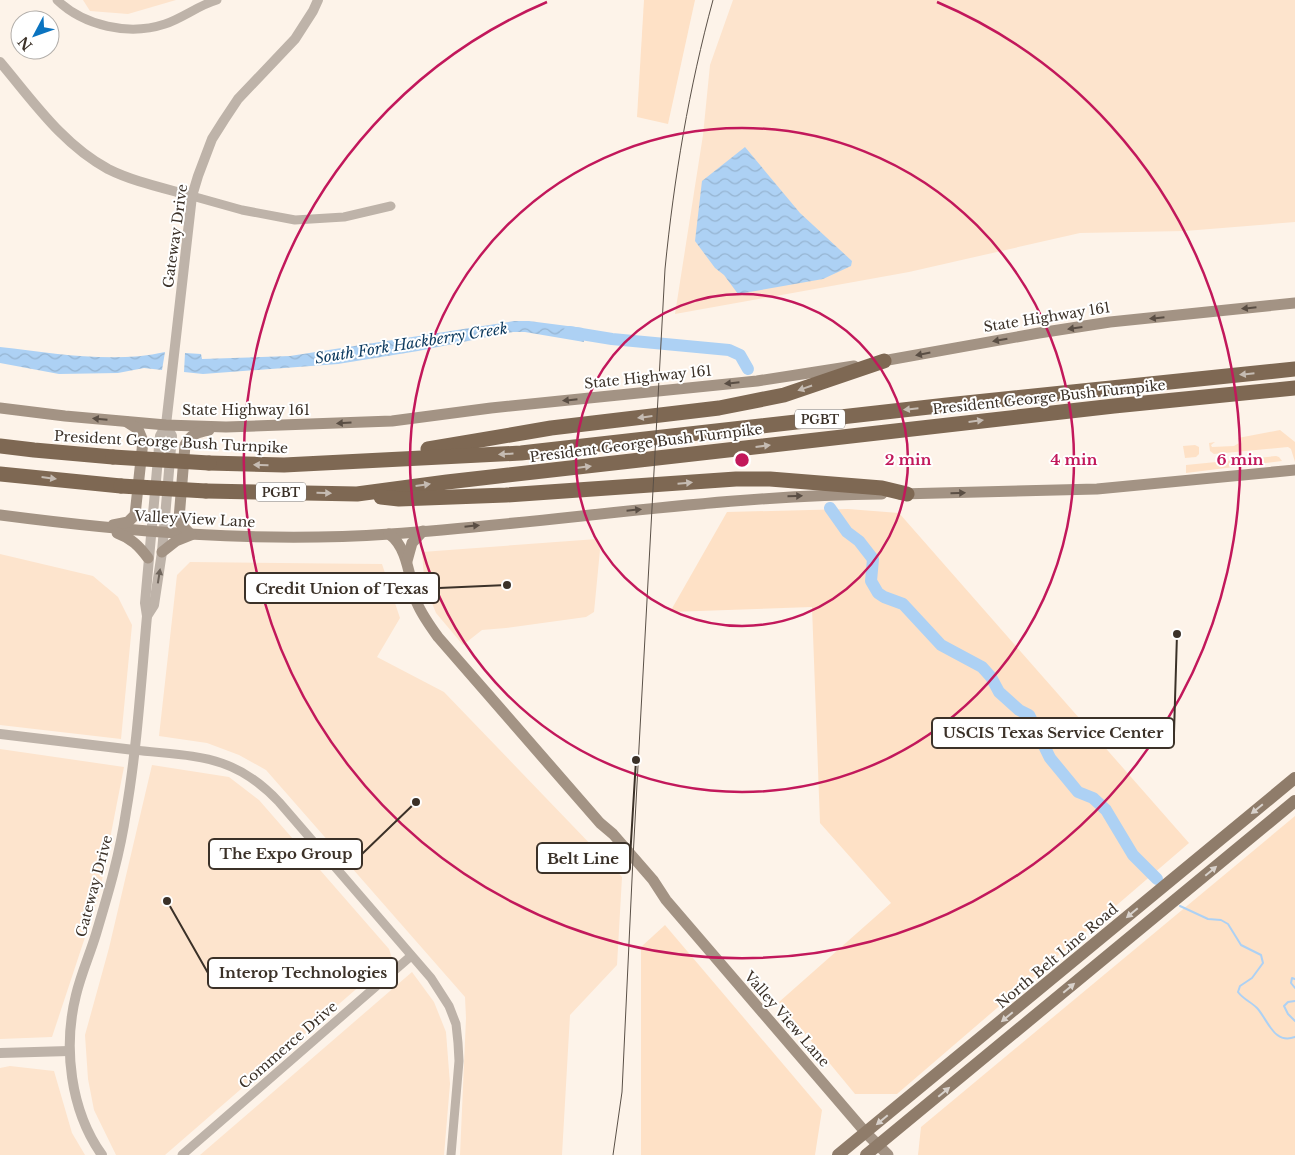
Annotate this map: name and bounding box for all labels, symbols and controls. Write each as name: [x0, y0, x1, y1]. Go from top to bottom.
north arrow: [10, 10, 60, 60]
text: N: [14, 33, 36, 54]
street label: Gateway Drive: [159, 183, 191, 289]
street label: State Highway 161: [982, 298, 1112, 336]
one-way arrow: [1241, 304, 1257, 312]
one-way arrow: [1148, 314, 1164, 322]
water label: South Fork Hackberry Creek: [313, 318, 509, 368]
one-way arrow: [1066, 324, 1082, 332]
one-way arrow: [992, 336, 1008, 344]
one-way arrow: [914, 350, 930, 358]
street label: State Highway 161: [583, 361, 713, 393]
one-way arrow: [1238, 370, 1254, 378]
street label: President George Bush Turnpike: [932, 376, 1166, 418]
one-way arrow: [724, 379, 740, 387]
one-way arrow: [797, 385, 812, 392]
one-way arrow: [562, 396, 578, 404]
street label: State Highway 161: [182, 401, 310, 419]
one-way arrow: [903, 405, 919, 413]
road number: PGBT: [795, 409, 845, 428]
one-way arrow: [637, 413, 653, 421]
one-way arrow: [92, 414, 108, 422]
one-way arrow: [969, 417, 985, 425]
one-way arrow: [335, 420, 351, 428]
street label: President George Bush Turnpike: [529, 420, 763, 466]
street label: President George Bush Turnpike: [54, 427, 288, 457]
one-way arrow: [755, 442, 771, 450]
one-way arrow: [498, 450, 514, 458]
text: 2 min: [885, 450, 931, 469]
text: 4 min: [1051, 450, 1098, 469]
text: 6 min: [1216, 450, 1264, 469]
centre of rings: [733, 451, 751, 469]
one-way arrow: [253, 460, 269, 468]
one-way arrow: [576, 463, 592, 471]
one-way arrow: [41, 474, 57, 482]
one-way arrow: [677, 479, 693, 487]
one-way arrow: [415, 481, 431, 489]
road number: PGBT: [256, 482, 306, 502]
one-way arrow: [317, 489, 333, 497]
one-way arrow: [950, 489, 966, 497]
one-way arrow: [788, 492, 804, 500]
one-way arrow: [626, 506, 642, 514]
street label: Valley View Lane: [133, 507, 256, 531]
one-way arrow: [464, 522, 480, 530]
one-way arrow: [155, 567, 163, 583]
callout: Credit Union of Texas: [245, 573, 439, 603]
text: Credit Union of Texas: [255, 579, 429, 598]
callout: USCIS Texas Service Center: [932, 718, 1174, 748]
text: USCIS Texas Service Center: [943, 723, 1164, 742]
one-way arrow: [1251, 804, 1264, 815]
street label: Gateway Drive: [72, 833, 116, 939]
callout: The Expo Group: [209, 839, 362, 869]
callout: Belt Line: [537, 843, 630, 873]
text: The Expo Group: [220, 844, 352, 863]
text: Belt Line: [547, 849, 619, 868]
one-way arrow: [1204, 865, 1217, 876]
street label: North Belt Line Road: [992, 899, 1122, 1012]
one-way arrow: [1127, 907, 1139, 919]
callout: Interop Technologies: [208, 958, 397, 988]
text: Interop Technologies: [219, 963, 387, 982]
street label: Valley View Lane: [740, 967, 833, 1071]
one-way arrow: [1063, 983, 1075, 994]
street label: Commerce Drive: [235, 997, 341, 1093]
one-way arrow: [1001, 1011, 1014, 1022]
one-way arrow: [937, 1086, 950, 1097]
one-way arrow: [876, 1115, 889, 1126]

